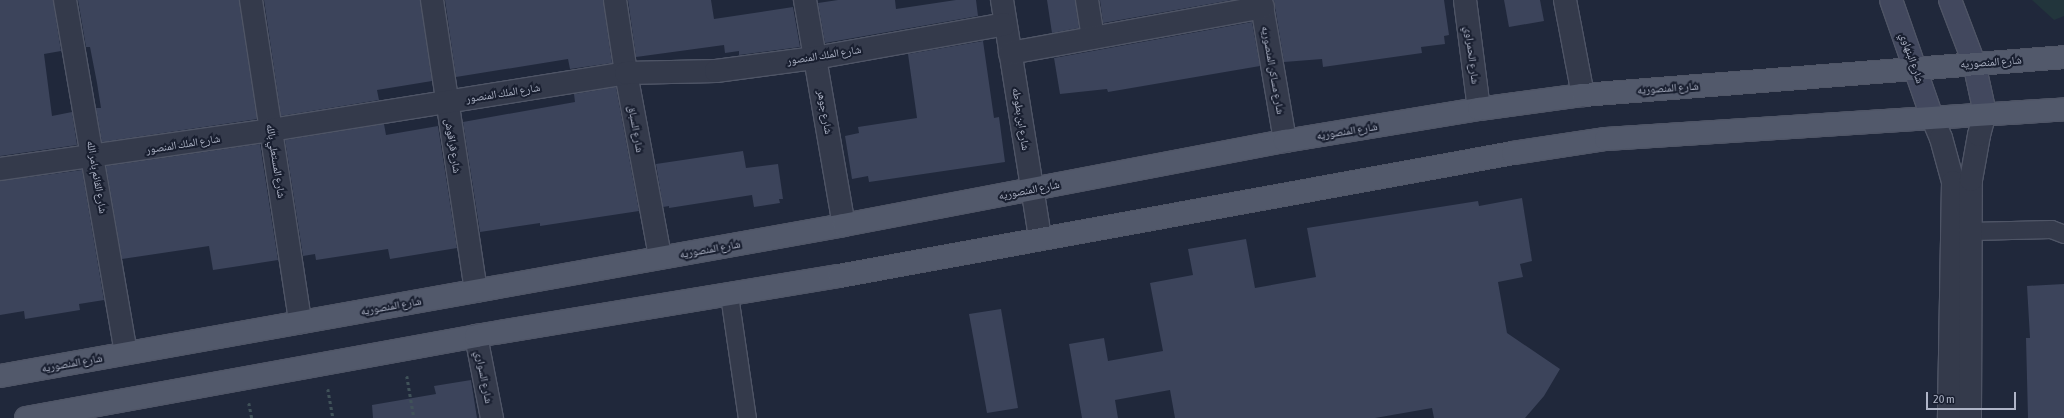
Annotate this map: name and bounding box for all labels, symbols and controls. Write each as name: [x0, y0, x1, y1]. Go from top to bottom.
street label: شارع مساكن المنصوريه: [1259, 25, 1287, 115]
street label: شارع الحمراوي: [1462, 25, 1482, 85]
street label: شارع البنهاوي: [1897, 31, 1927, 85]
street label: شارع الملك المنصور: [786, 43, 862, 67]
street label: شارع المنصوريه: [1960, 53, 2022, 71]
street label: شارع المنصوريه: [1637, 79, 1699, 97]
street label: شارع الملك المنصور: [465, 81, 541, 105]
street label: شارع ابن بطوطه: [1010, 87, 1032, 151]
street label: شارع جوهر: [815, 89, 835, 135]
street label: شارع السباق: [625, 104, 647, 154]
street label: شارع قراقوش: [442, 118, 464, 174]
street label: شارع المنصوريه: [1315, 120, 1379, 142]
street label: شارع المستعلي بالله: [264, 123, 288, 199]
street label: شارع الملك المنصور: [145, 132, 221, 156]
street label: شارع القائم بامر الله: [84, 139, 110, 215]
street label: شارع المنصوريه: [997, 178, 1061, 202]
street label: شارع المنصوريه: [678, 237, 742, 261]
street label: شارع المنصوريه: [359, 294, 423, 318]
street label: شارع السواري: [472, 349, 496, 405]
street label: شارع المنصوريه: [40, 351, 104, 375]
scale bar: [1928, 384, 2018, 410]
text: 20 m: [1933, 392, 1955, 406]

